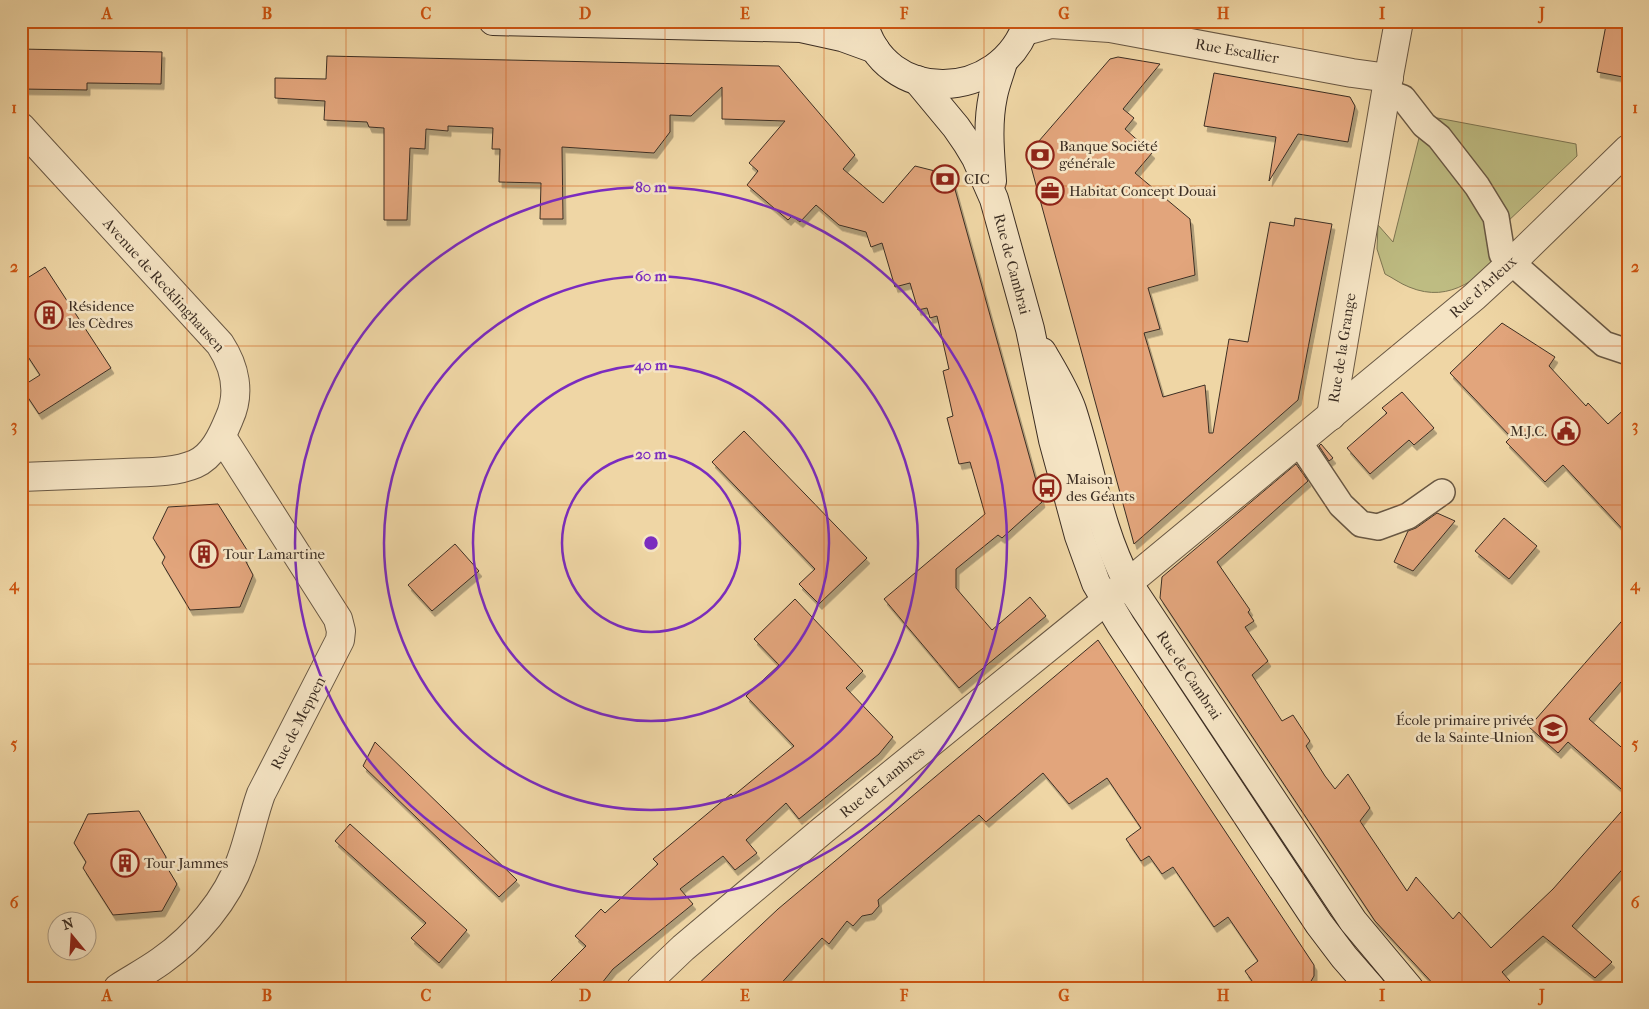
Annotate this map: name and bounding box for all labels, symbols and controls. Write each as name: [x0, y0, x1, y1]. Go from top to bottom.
text: A: [101, 4, 113, 23]
text: B: [262, 4, 272, 23]
text: C: [421, 4, 432, 23]
text: D: [579, 4, 591, 23]
text: E: [740, 4, 750, 23]
text: F: [899, 4, 909, 23]
text: G: [1058, 4, 1070, 23]
text: H: [1217, 4, 1230, 23]
text: I: [1379, 4, 1386, 23]
text: J: [1537, 4, 1545, 24]
street label: Rue Escallier: [1194, 35, 1281, 67]
text: 1: [11, 98, 17, 117]
text: 1: [1632, 98, 1638, 117]
place label: Banque Société générale: [1059, 137, 1158, 172]
bank icon: Banque Société générale: [1025, 140, 1055, 170]
bank icon: CIC: [930, 164, 960, 194]
place label: CIC: [964, 170, 990, 188]
office icon: Habitat Concept Douai: [1035, 176, 1065, 206]
text: 80 m: [635, 178, 667, 196]
place label: Habitat Concept Douai: [1069, 182, 1217, 200]
street label: Rue de Cambrai: [990, 212, 1034, 317]
street label: Avenue de Recklinghausen: [99, 214, 229, 356]
street label: Rue d'Arleux: [1446, 252, 1520, 322]
text: 2: [10, 257, 18, 276]
text: 2: [1631, 257, 1639, 276]
text: 60 m: [635, 267, 668, 285]
street label: Rue de la Grange: [1324, 291, 1360, 404]
place label: Résidence les Cèdres: [67, 297, 135, 332]
building icon: Résidence les Cèdres: [34, 300, 64, 330]
text: 40 m: [634, 356, 668, 374]
text: 3: [11, 416, 17, 436]
public building icon: M.J.C.: [1551, 416, 1581, 446]
text: 3: [1632, 416, 1638, 436]
place label: M.J.C.: [1510, 422, 1547, 440]
text: 20 m: [635, 445, 667, 463]
place label: Maison des Géants: [1066, 470, 1135, 505]
bus stop icon: Maison des Géants: [1032, 473, 1062, 503]
centre of rings: [642, 534, 660, 552]
building icon: Tour Lamartine: [189, 539, 219, 569]
place label: Tour Lamartine: [223, 545, 326, 563]
text: 4: [8, 575, 20, 595]
text: 4: [1629, 575, 1641, 595]
street label: Rue de Cambrai: [1153, 627, 1226, 723]
street label: Rue de Meppen: [267, 673, 329, 772]
place label: École primaire privée de la Sainte-Union: [1396, 711, 1535, 746]
school or university icon: École primaire privée de la Sainte-Union: [1538, 714, 1568, 744]
text: 5: [11, 734, 18, 753]
text: 5: [1632, 734, 1639, 753]
street label: Rue de Lambres: [836, 742, 928, 822]
building icon: Tour Jammes: [110, 848, 140, 878]
place label: Tour Jammes: [144, 854, 229, 872]
text: 6: [10, 893, 19, 912]
text: 6: [1631, 893, 1640, 912]
north arrow: [48, 912, 98, 962]
text: N: [60, 914, 76, 934]
text: A: [101, 986, 113, 1005]
text: B: [262, 986, 272, 1005]
text: C: [421, 986, 432, 1005]
text: D: [579, 986, 591, 1005]
text: E: [740, 986, 750, 1005]
text: F: [899, 986, 909, 1005]
text: G: [1058, 986, 1070, 1005]
text: H: [1217, 986, 1230, 1005]
text: I: [1379, 986, 1386, 1005]
text: J: [1537, 986, 1545, 1006]

